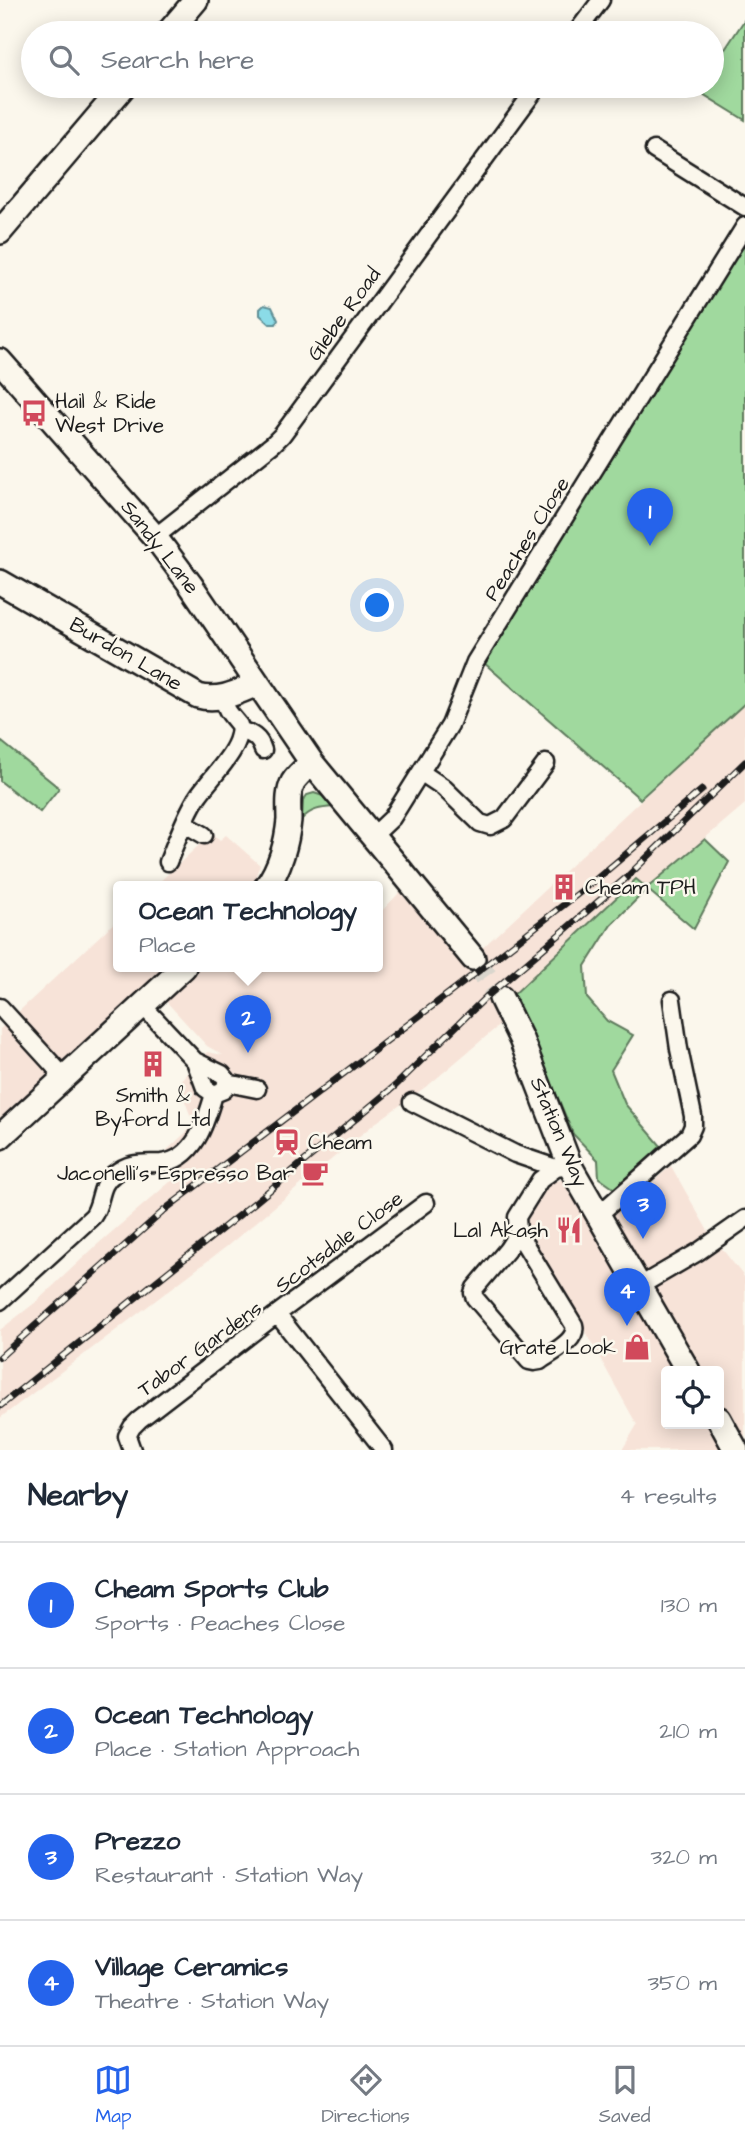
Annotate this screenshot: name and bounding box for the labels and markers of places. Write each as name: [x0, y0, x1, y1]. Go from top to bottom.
place label: Hail & Ride West Drive: [55, 387, 164, 440]
bus stop icon: Hail & Ride West Drive: [19, 398, 49, 428]
pin: 1: [627, 488, 673, 546]
building icon: Cheam TPH: [549, 872, 579, 902]
place label: Cheam TPH: [585, 873, 697, 902]
pin: 2: [225, 995, 271, 1053]
building icon: Smith & Byford Ltd: [138, 1049, 168, 1079]
place label: Smith & Byford Ltd: [95, 1081, 211, 1136]
station icon: Cheam: [272, 1127, 302, 1157]
place label: Cheam: [308, 1128, 372, 1157]
cafe icon: Jaconelli's Espresso Bar: [300, 1158, 330, 1188]
place label: Jaconelli's Espresso Bar: [57, 1159, 294, 1189]
pin: 3: [620, 1181, 666, 1239]
restaurant icon: Lal Akash: [554, 1215, 584, 1245]
place label: Lal Akash: [453, 1216, 549, 1245]
pin: 4: [604, 1268, 650, 1326]
shop icon: Grate Look: [622, 1332, 652, 1362]
place label: Grate Look: [500, 1333, 616, 1362]

